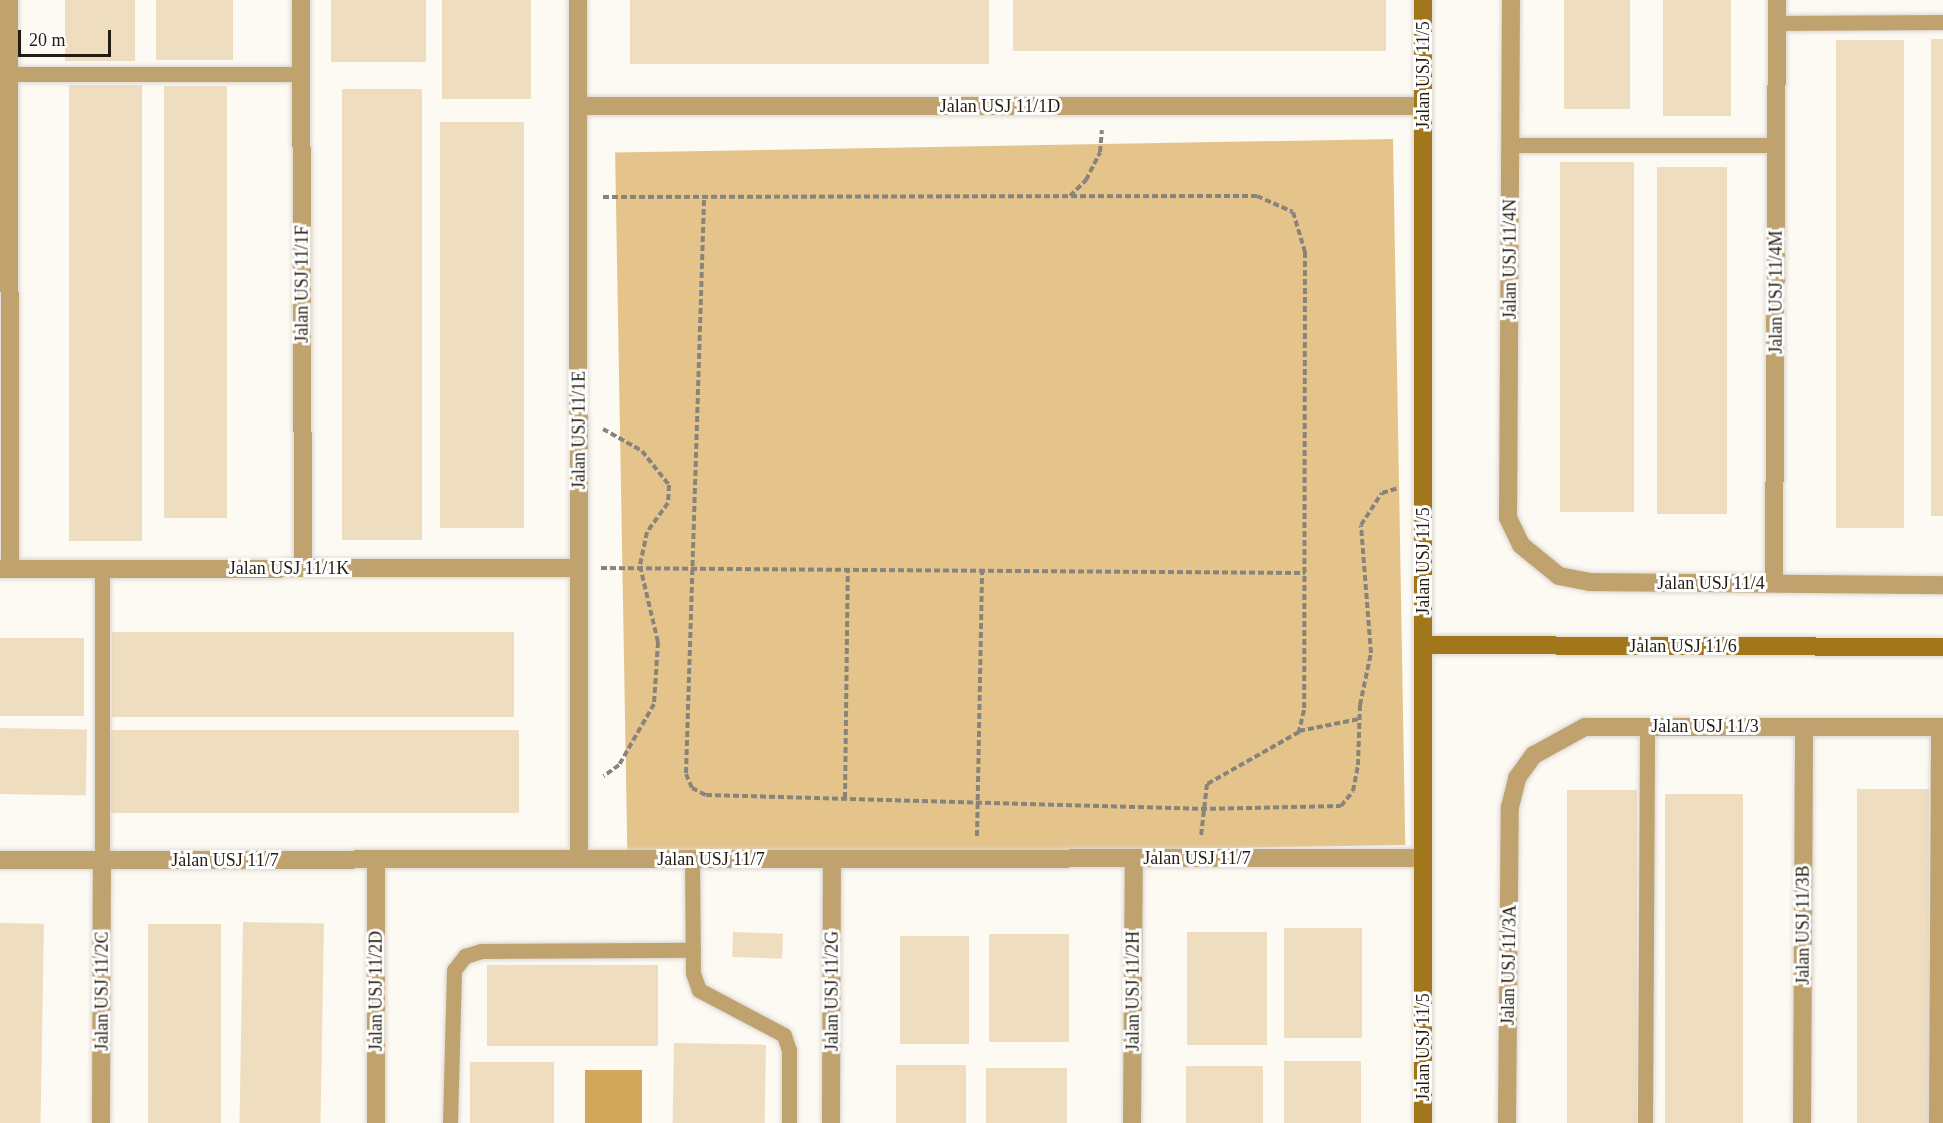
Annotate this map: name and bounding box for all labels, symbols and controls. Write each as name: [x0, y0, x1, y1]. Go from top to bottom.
scale bar: [21, 18, 114, 56]
street label: Jalan USJ 11/5: [1412, 21, 1434, 129]
text: 20 m: [29, 30, 66, 50]
street label: Jalan USJ 11/1D: [940, 95, 1060, 117]
street label: Jalan USJ 11/4N: [1499, 199, 1521, 319]
street label: Jalan USJ 11/1F: [291, 225, 313, 343]
street label: Jalan USJ 11/4M: [1765, 230, 1787, 354]
street label: Jalan USJ 11/1E: [568, 371, 590, 489]
street label: Jalan USJ 11/5: [1412, 507, 1434, 615]
street label: Jalan USJ 11/1K: [229, 557, 349, 579]
street label: Jalan USJ 11/4: [1657, 572, 1765, 594]
street label: Jalan USJ 11/6: [1629, 635, 1737, 657]
street label: Jalan USJ 11/3: [1651, 715, 1759, 737]
street label: Jalan USJ 11/7: [1143, 847, 1251, 869]
street label: Jalan USJ 11/7: [657, 848, 765, 870]
street label: Jalan USJ 11/7: [171, 849, 279, 871]
street label: Jalan USJ 11/3B: [1792, 865, 1814, 985]
street label: Jalan USJ 11/3A: [1497, 905, 1521, 1025]
street label: Jalan USJ 11/2C: [91, 931, 113, 1051]
street label: Jalan USJ 11/2D: [365, 931, 387, 1051]
street label: Jalan USJ 11/2G: [821, 931, 843, 1051]
street label: Jalan USJ 11/2H: [1122, 931, 1144, 1051]
street label: Jalan USJ 11/5: [1412, 993, 1434, 1101]

